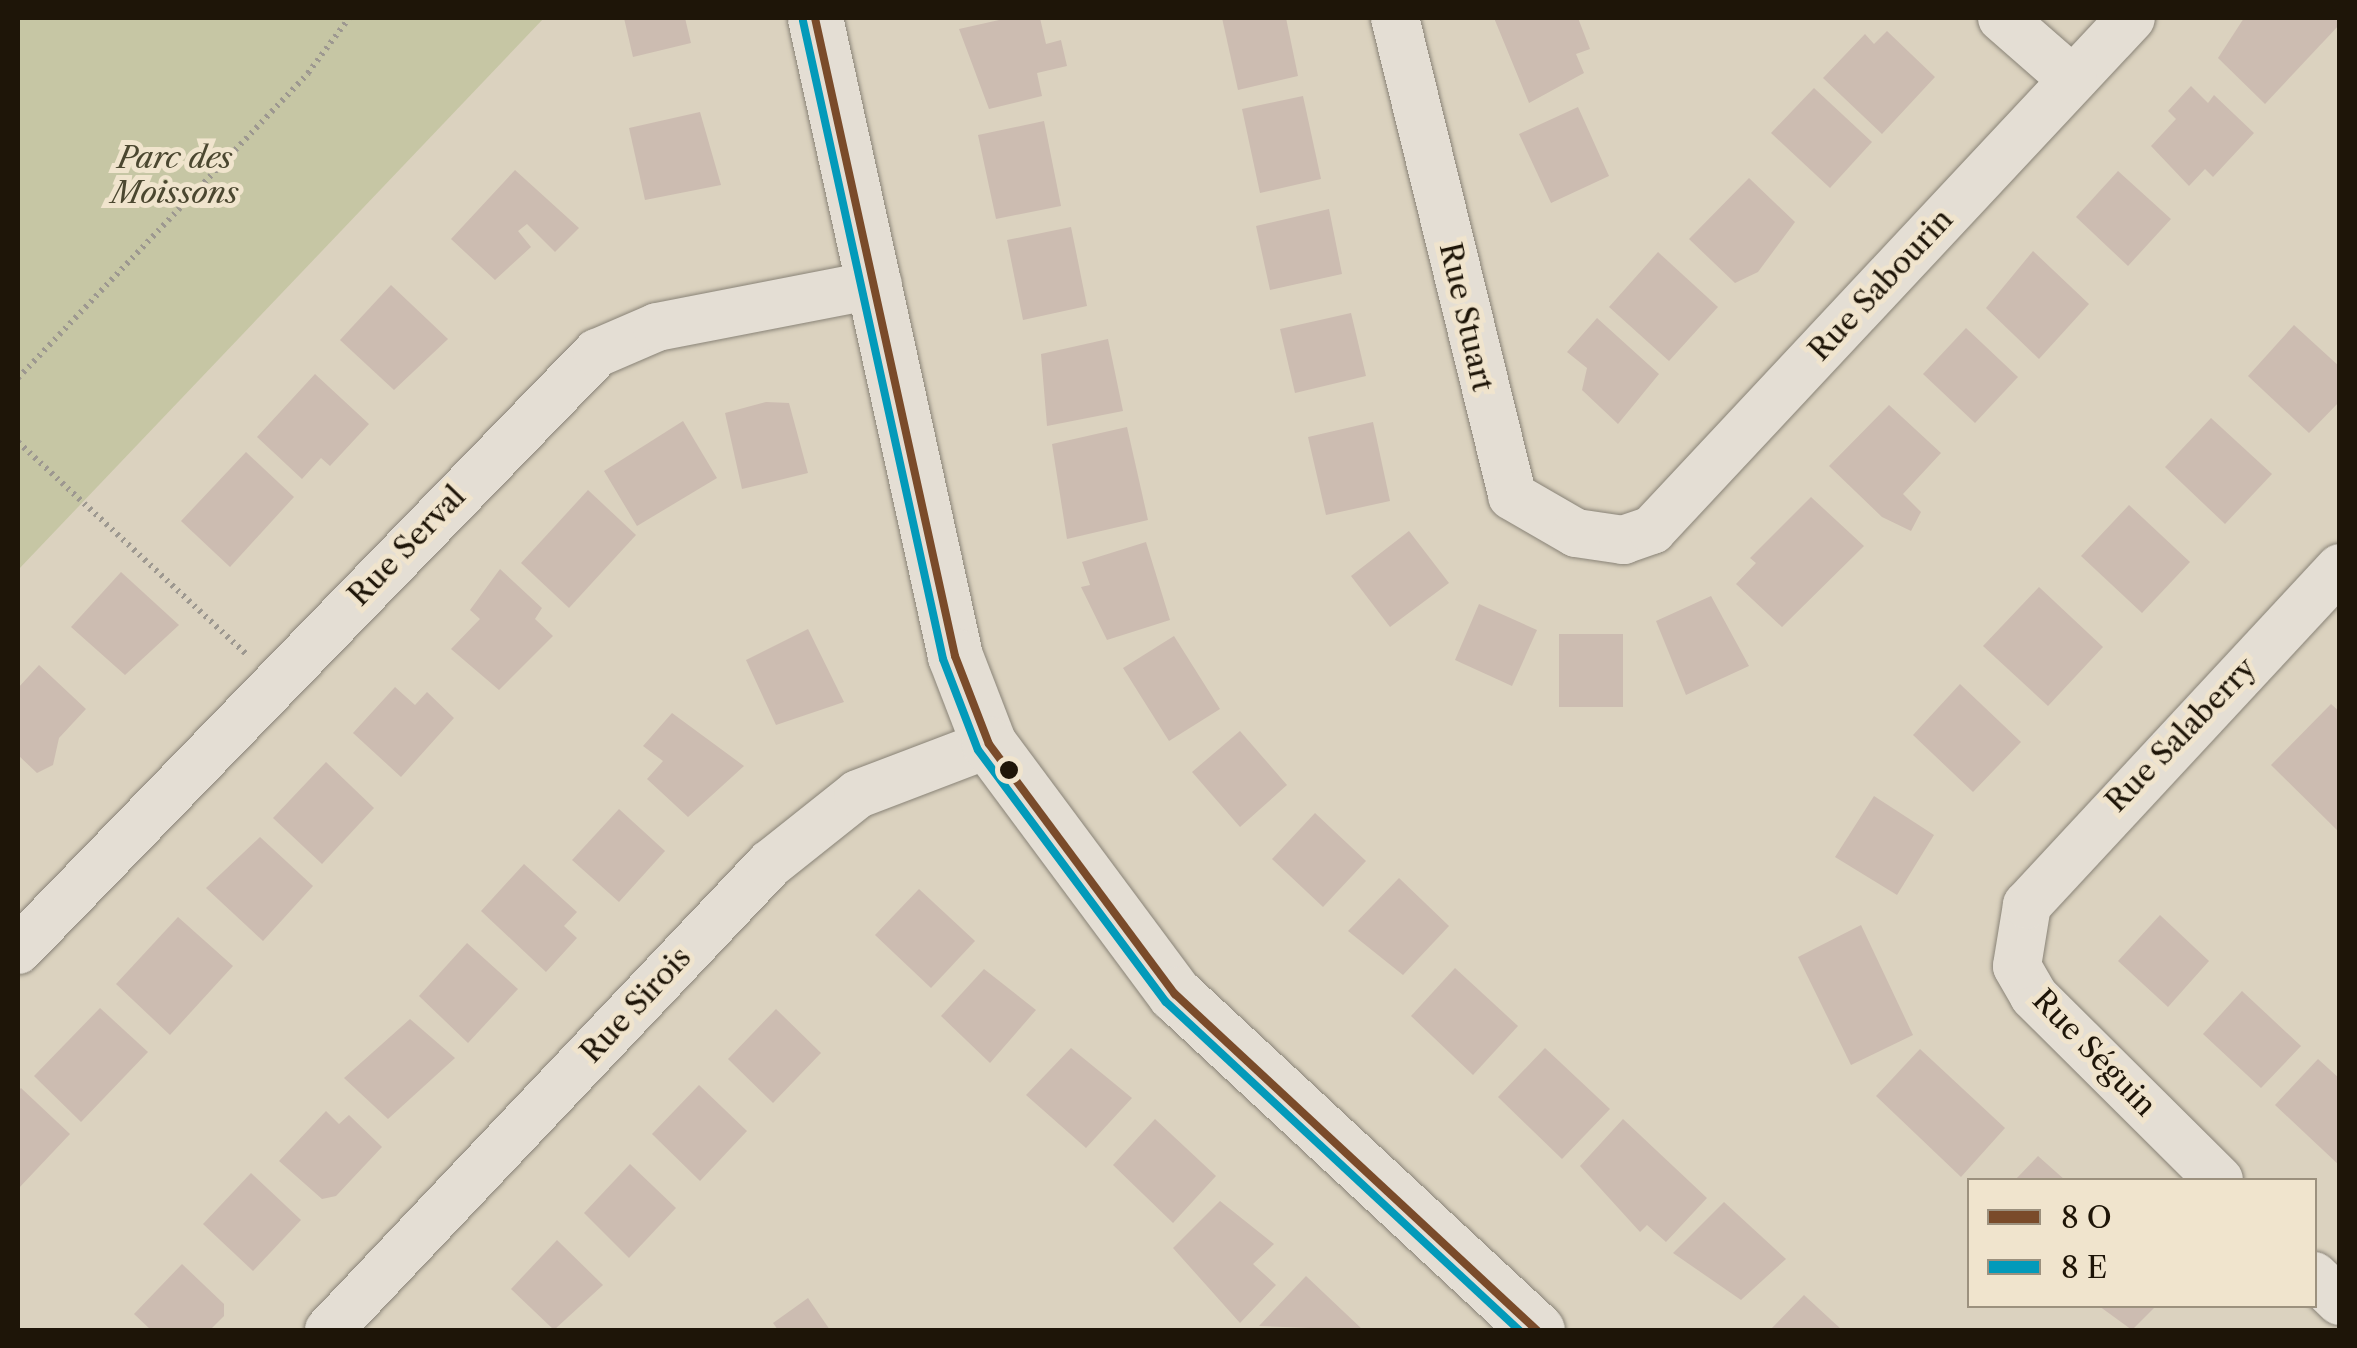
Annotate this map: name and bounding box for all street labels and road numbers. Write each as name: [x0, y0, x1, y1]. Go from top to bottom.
street label: Rue Sabourin: [1802, 202, 1960, 368]
street label: Rue Stuart: [1431, 239, 1501, 395]
street label: Rue Serval: [341, 479, 473, 613]
street label: Rue Salaberry: [2098, 650, 2264, 820]
street label: Rue Sirois: [573, 940, 699, 1070]
street label: Rue Séguin: [2025, 982, 2163, 1124]

